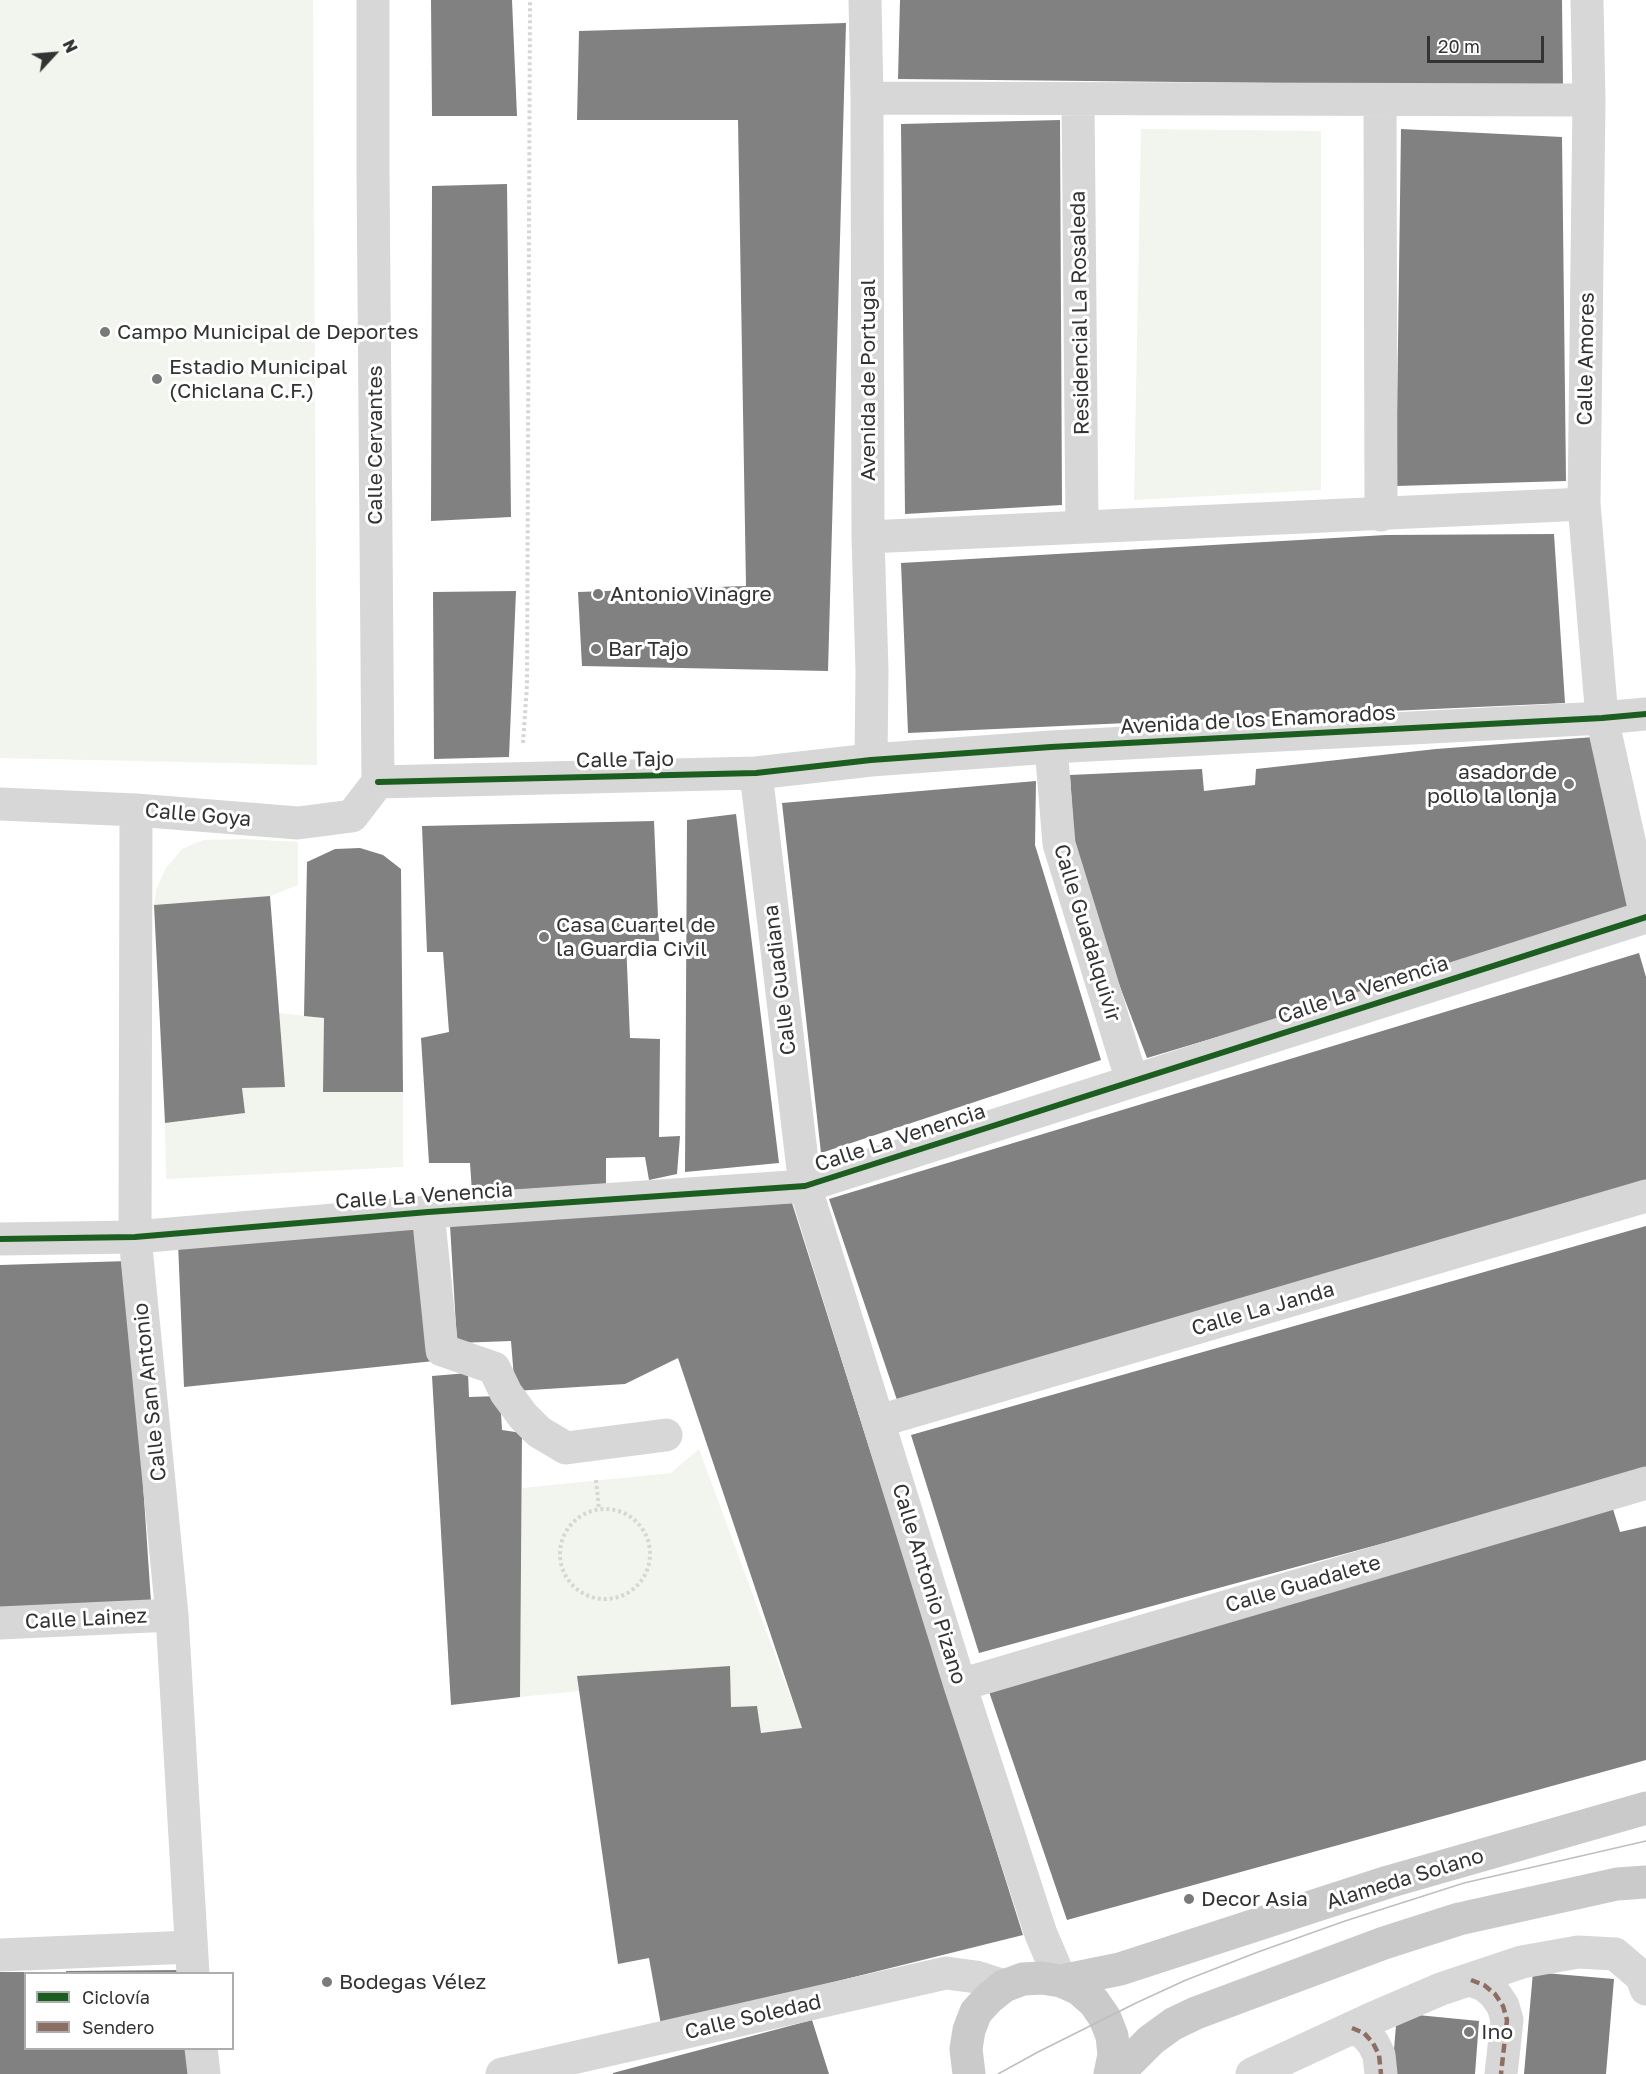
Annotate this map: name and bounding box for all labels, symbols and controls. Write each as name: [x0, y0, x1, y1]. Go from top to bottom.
north arrow: [24, 24, 84, 84]
scale bar: [1430, 24, 1547, 62]
text: 20 m: [1438, 35, 1480, 57]
text: N: [59, 36, 82, 56]
street label: Residencial La Rosaleda: [1065, 191, 1095, 435]
street label: Avenida de Portugal: [855, 279, 881, 481]
street label: Calle Amores: [1572, 292, 1600, 426]
place label: Campo Municipal de Deportes: [117, 319, 419, 345]
marker: Campo Municipal de Deportes: [98, 325, 112, 339]
place label: Estadio Municipal (Chiclana C.F.): [169, 354, 347, 404]
street label: Calle Cervantes: [362, 365, 388, 525]
marker: Estadio Municipal (Chiclana C.F.): [150, 372, 164, 386]
place label: Antonio Vinagre: [610, 581, 772, 607]
marker: Antonio Vinagre: [591, 587, 605, 601]
place label: Bar Tajo: [608, 636, 689, 662]
marker: Bar Tajo: [589, 642, 603, 656]
street label: Avenida de los Enamorados: [1120, 700, 1396, 740]
street label: Calle Tajo: [576, 747, 674, 773]
place label: asador de pollo la lonja: [1427, 759, 1557, 809]
marker: asador de pollo la lonja: [1562, 777, 1576, 791]
street label: Calle Goya: [144, 798, 252, 832]
street label: Calle Guadalquivir: [1048, 841, 1126, 1025]
street label: Calle Guadiana: [758, 903, 802, 1057]
place label: Casa Cuartel de la Guardia Civil: [556, 912, 715, 962]
marker: Casa Cuartel de la Guardia Civil: [537, 930, 551, 944]
street label: Calle La Venencia: [1274, 951, 1452, 1029]
street label: Calle La Venencia: [811, 1099, 989, 1177]
street label: Calle La Venencia: [334, 1177, 514, 1215]
street label: Calle La Janda: [1189, 1277, 1337, 1341]
street label: Calle San Antonio: [128, 1302, 172, 1482]
street label: Calle Antonio Pizano: [886, 1481, 972, 1687]
street label: Calle Guadalete: [1223, 1550, 1383, 1618]
street label: Calle Lainez: [24, 1603, 148, 1635]
street label: Alameda Solano: [1323, 1843, 1487, 1915]
place label: Decor Asia: [1201, 1886, 1308, 1912]
marker: Decor Asia: [1182, 1892, 1196, 1906]
place label: Bodegas Vélez: [339, 1969, 486, 1995]
legend: [24, 1972, 234, 2050]
marker: Bodegas Vélez: [320, 1975, 334, 1989]
text: Ciclovía: [82, 1986, 150, 2008]
street label: Calle Soledad: [682, 1989, 824, 2045]
text: Sendero: [82, 2016, 154, 2038]
place label: Ino: [1481, 2019, 1513, 2045]
marker: Ino: [1462, 2025, 1476, 2039]

